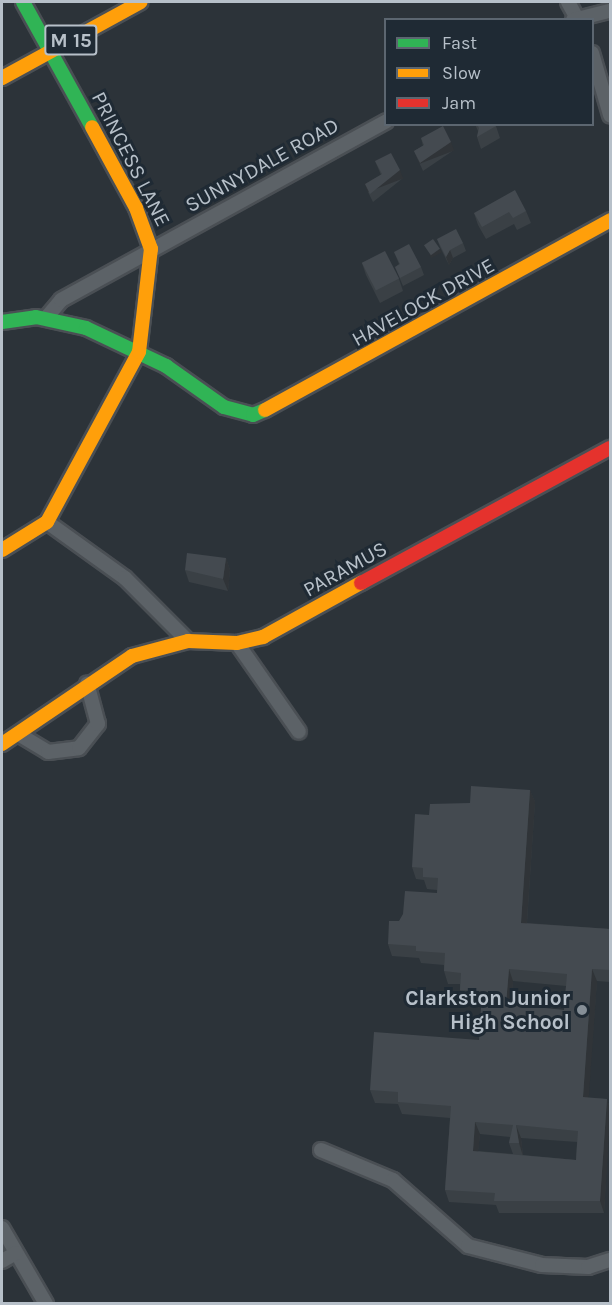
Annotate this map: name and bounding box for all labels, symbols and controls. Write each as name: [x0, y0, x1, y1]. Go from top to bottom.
legend: [384, 18, 594, 126]
road number: M 15: [44, 23, 98, 57]
text: Fast: [442, 32, 477, 54]
text: Slow: [442, 62, 481, 84]
street label: PRINCESS LANE: [86, 87, 176, 231]
text: Jam: [442, 92, 476, 114]
street label: SUNNYDALE ROAD: [181, 112, 343, 218]
street label: HAVELOCK DRIVE: [347, 252, 499, 352]
street label: PARAMUS: [299, 536, 391, 602]
place label: Clarkston Junior High School: [405, 985, 570, 1035]
marker: Clarkston Junior High School: [575, 1003, 589, 1017]

